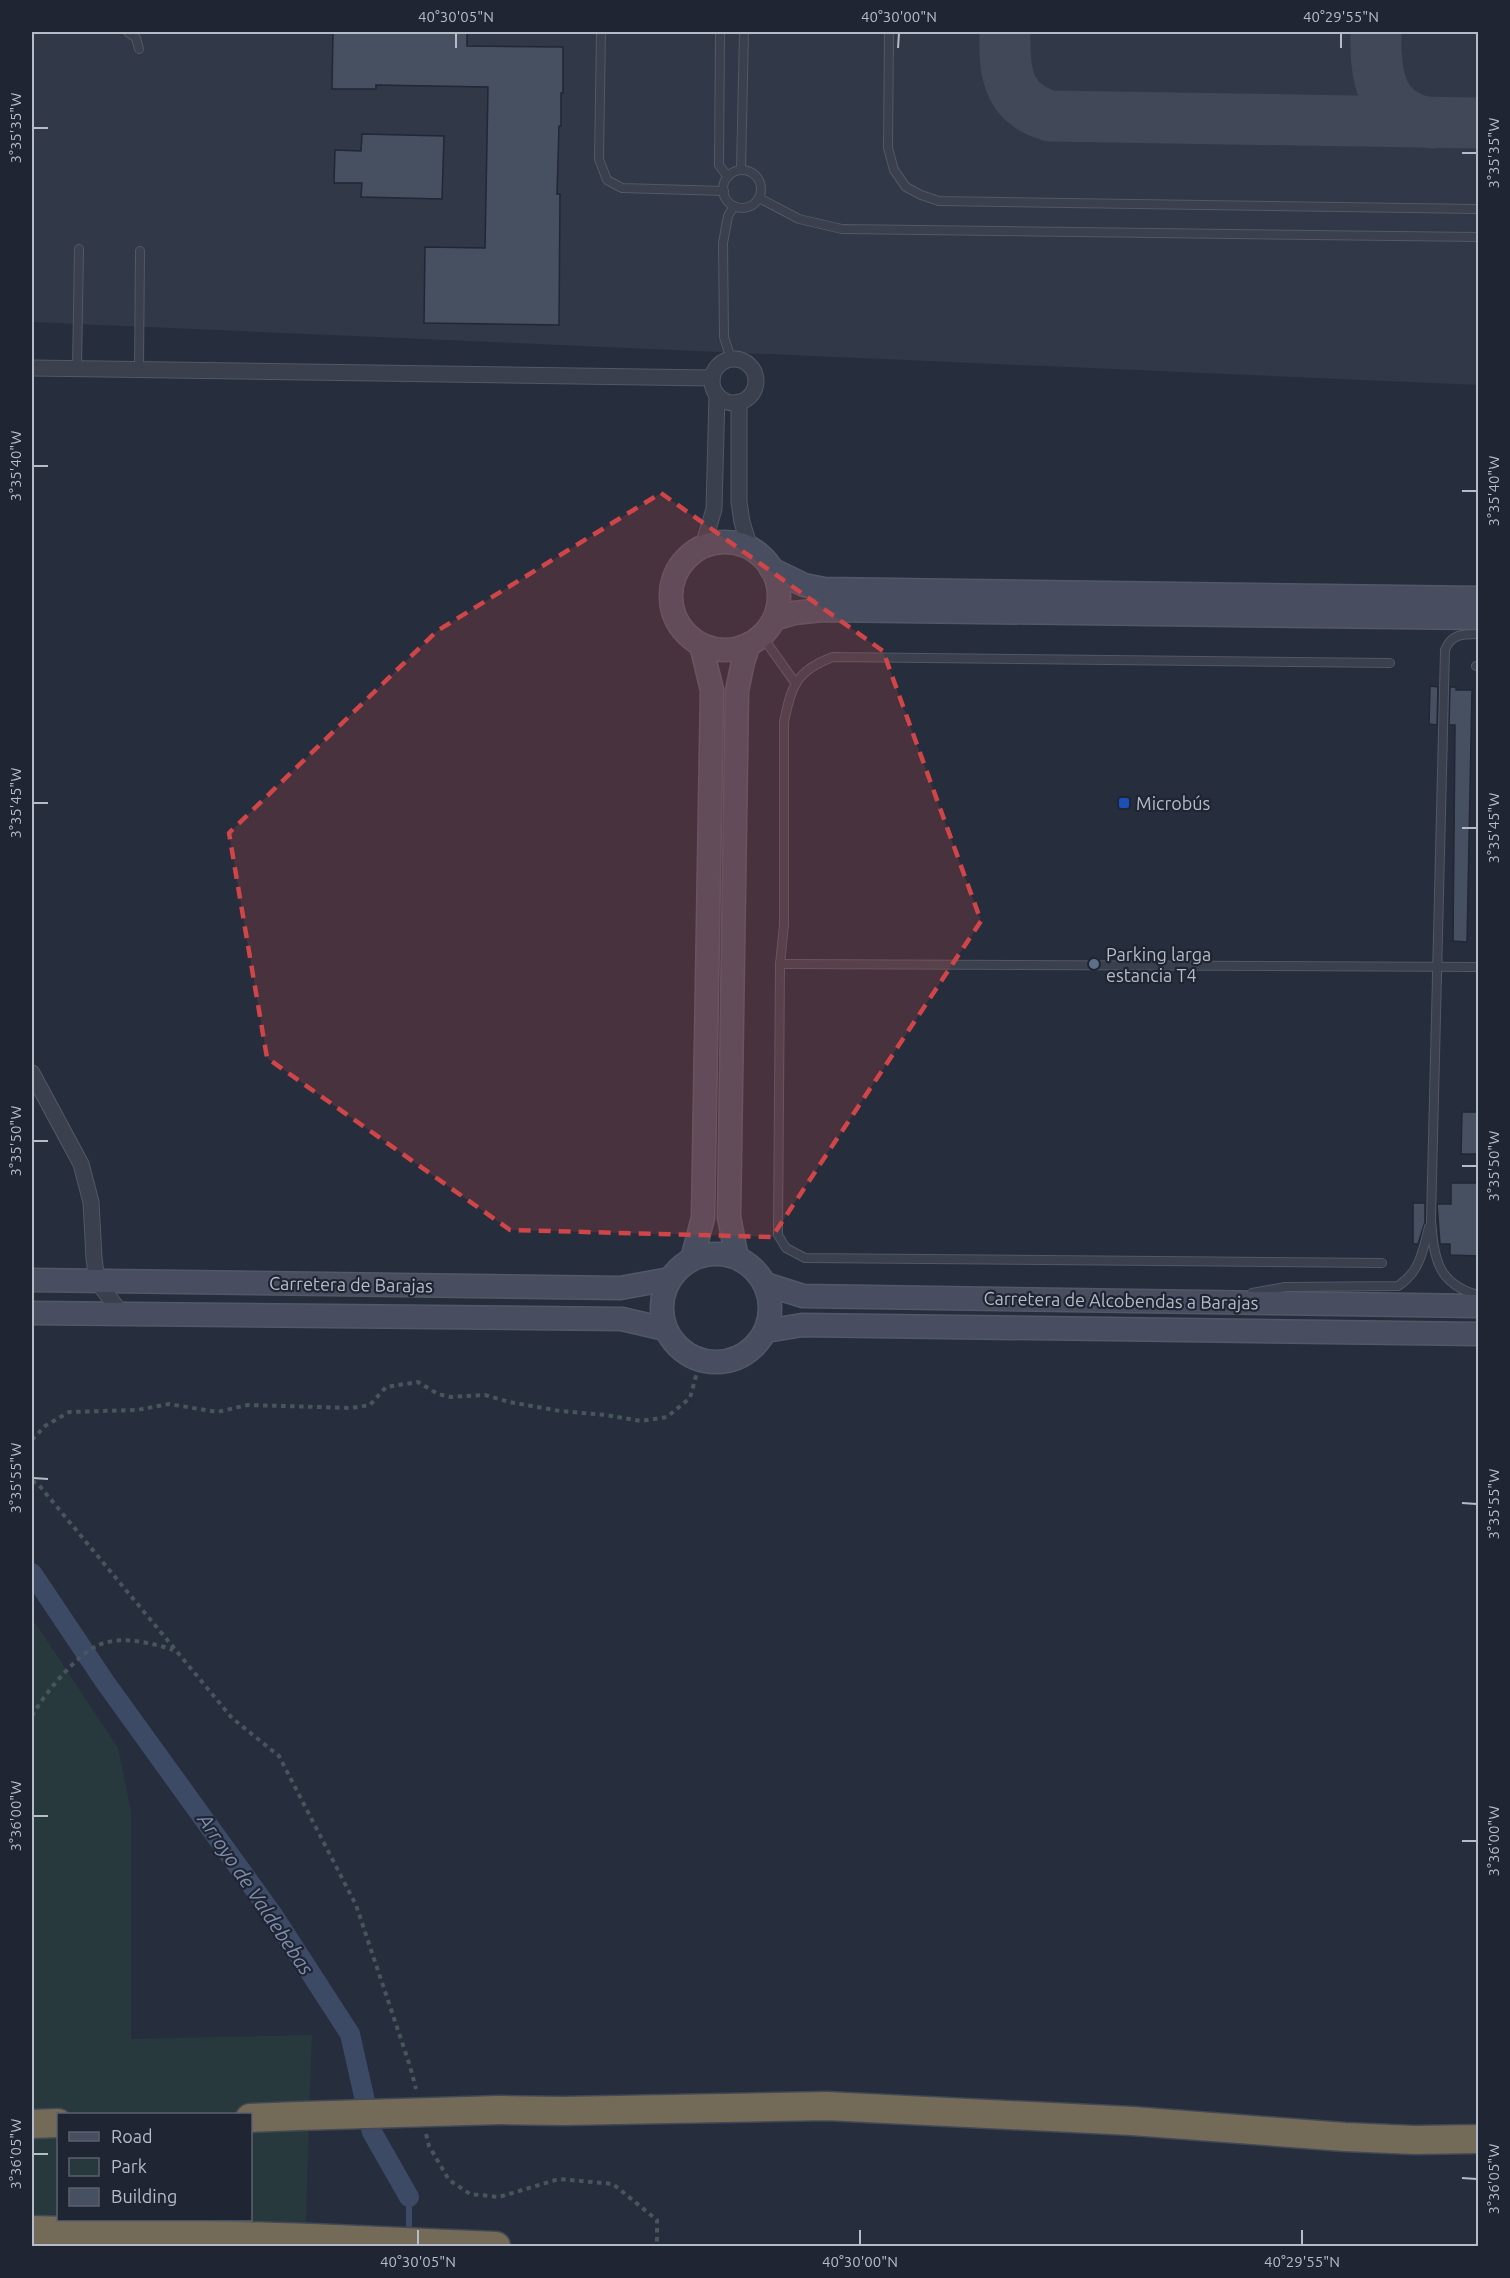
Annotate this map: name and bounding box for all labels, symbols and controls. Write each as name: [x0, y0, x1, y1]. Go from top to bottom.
text: 40°30'05"N: [418, 8, 494, 25]
text: 40°30'00"N: [861, 8, 937, 25]
text: 40°29'55"N: [1303, 8, 1379, 25]
text: 3°35'35"W: [7, 92, 24, 163]
text: 3°35'35"W: [1485, 117, 1502, 188]
text: 3°35'40"W: [7, 430, 24, 501]
text: 3°35'40"W: [1485, 455, 1502, 526]
text: 3°35'45"W: [7, 767, 24, 838]
text: 3°35'45"W: [1485, 792, 1502, 863]
place label: Microbús: [1136, 793, 1211, 813]
marker: Microbús: [1117, 796, 1131, 810]
place label: Parking larga estancia T4: [1106, 944, 1211, 985]
marker: Parking larga estancia T4: [1087, 957, 1101, 971]
text: 3°35'50"W: [7, 1105, 24, 1176]
text: 3°35'50"W: [1485, 1130, 1502, 1201]
street label: Carretera de Barajas: [269, 1273, 433, 1295]
street label: Carretera de Alcobendas a Barajas: [983, 1288, 1259, 1312]
text: 3°35'55"W: [7, 1442, 24, 1513]
text: 3°35'55"W: [1485, 1468, 1502, 1539]
text: 3°36'00"W: [7, 1780, 24, 1851]
text: 3°36'00"W: [1485, 1805, 1502, 1876]
water label: Arroyo de Valdebebas: [193, 1808, 319, 1980]
legend: [57, 2113, 252, 2221]
text: 3°36'05"W: [7, 2118, 24, 2189]
text: Road: [111, 2126, 153, 2146]
text: 3°36'05"W: [1485, 2143, 1502, 2214]
text: Park: [111, 2156, 147, 2176]
text: Building: [111, 2186, 177, 2206]
text: 40°30'05"N: [380, 2253, 456, 2270]
text: 40°30'00"N: [822, 2253, 898, 2270]
text: 40°29'55"N: [1264, 2253, 1340, 2270]

